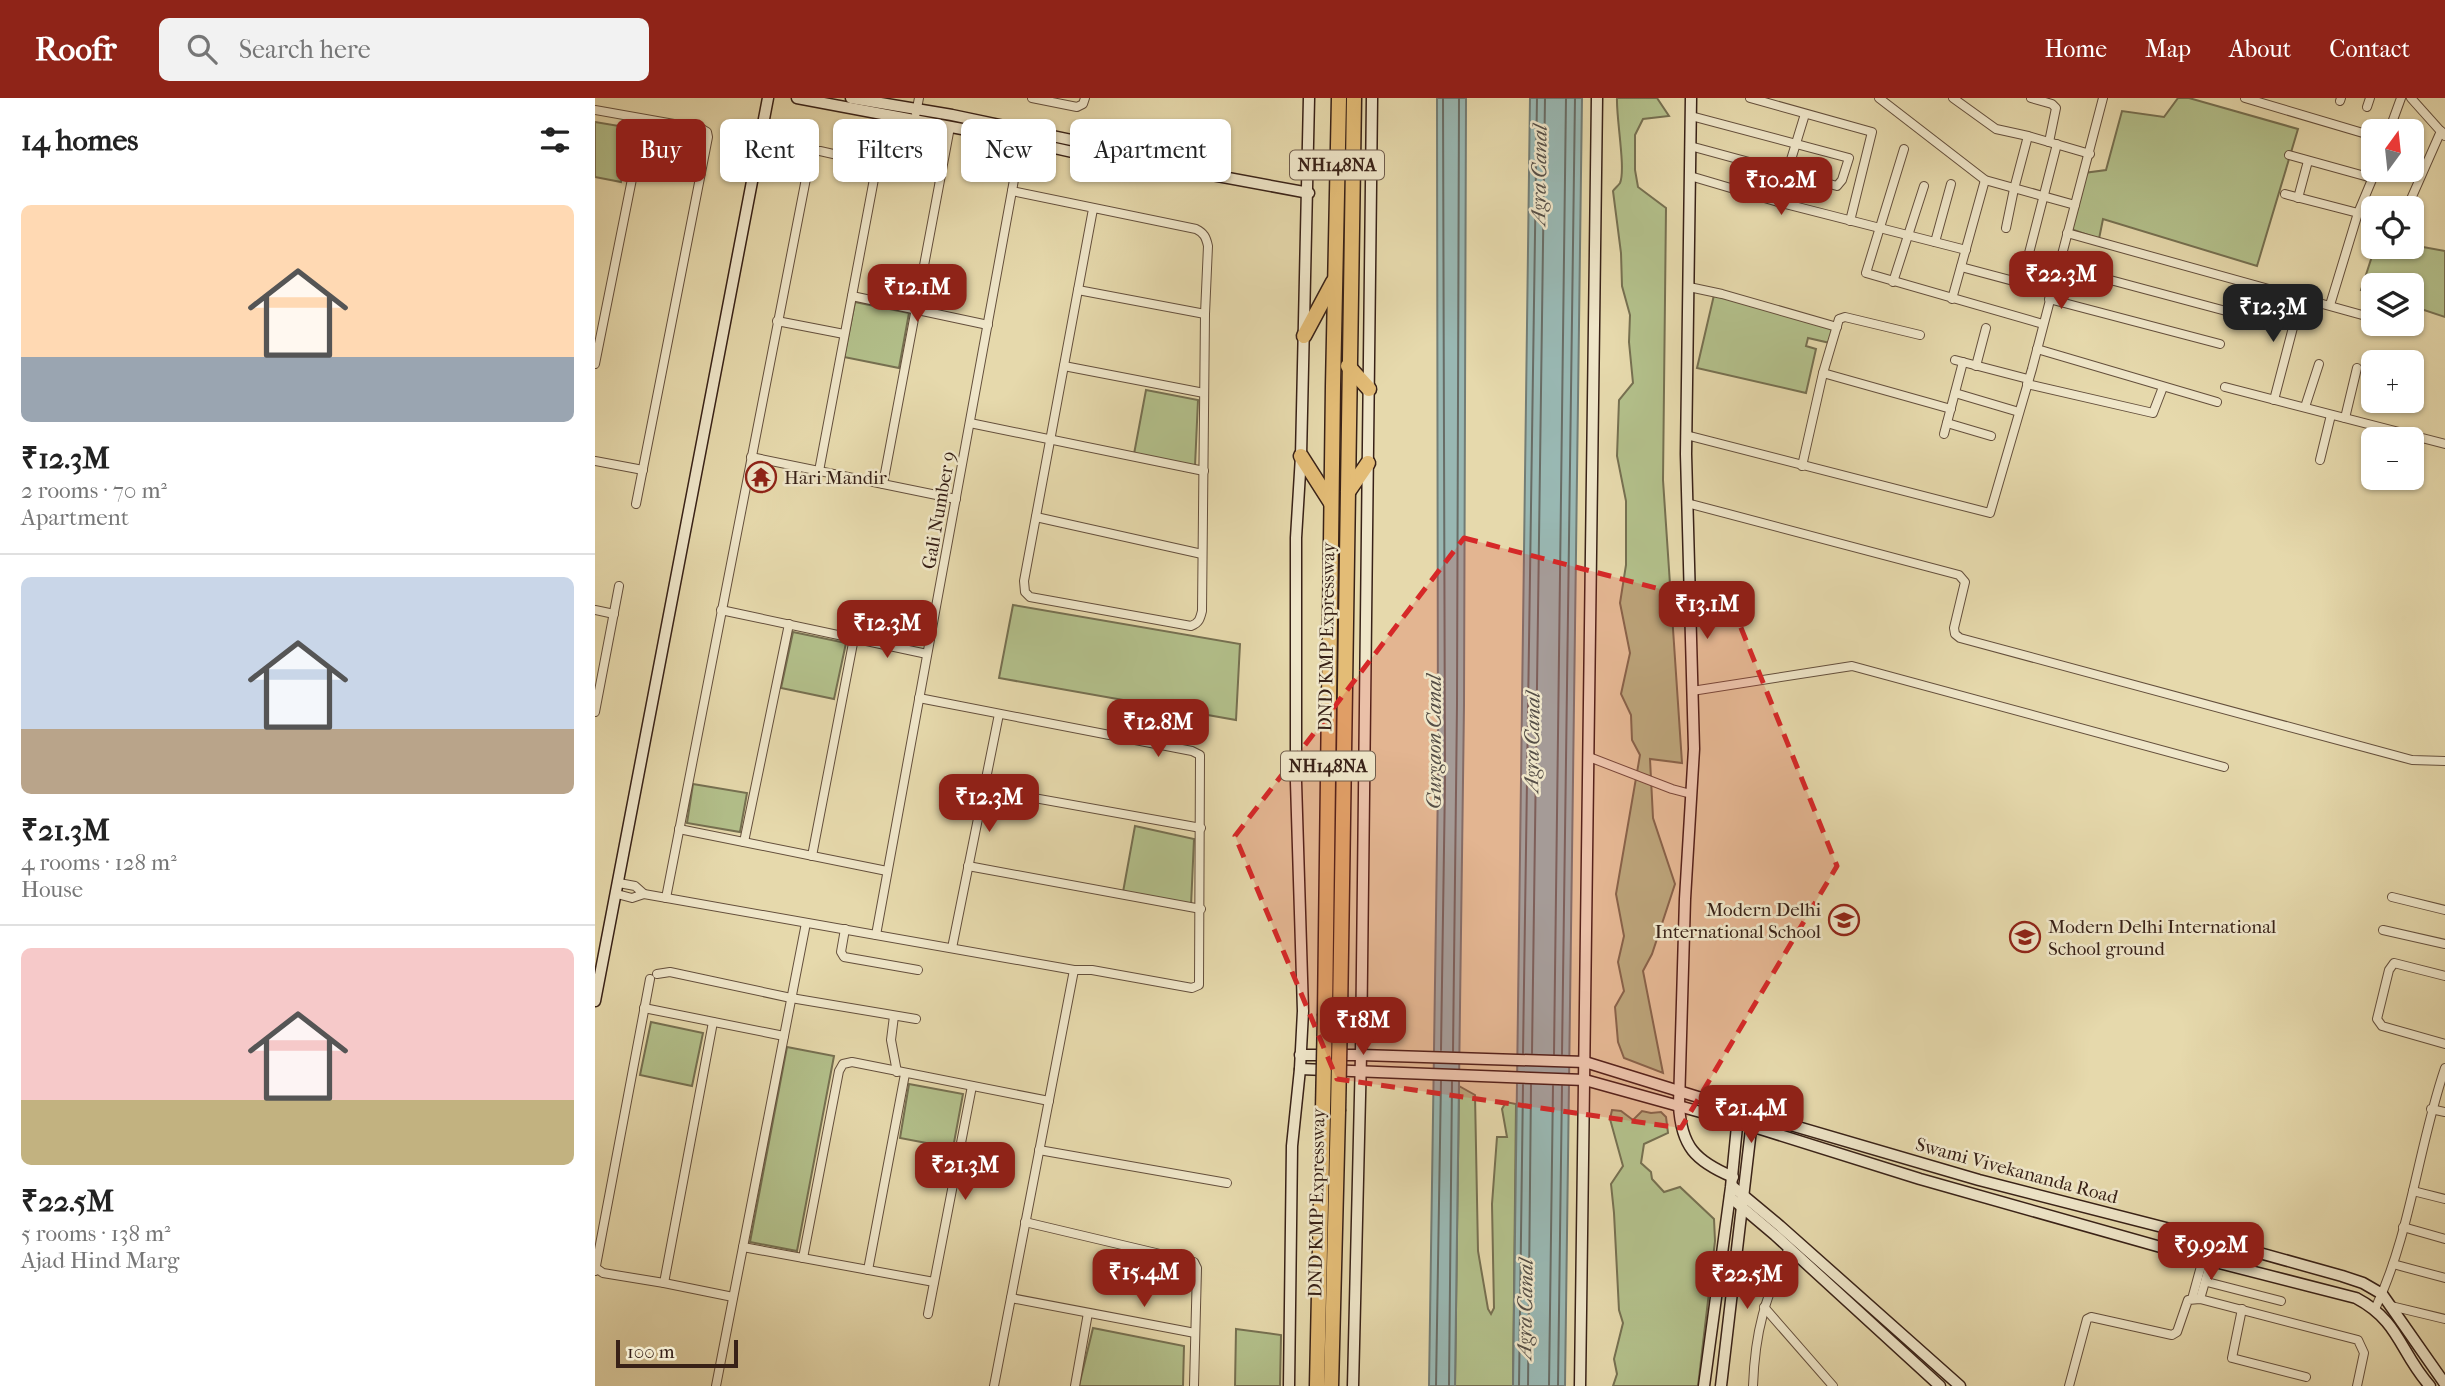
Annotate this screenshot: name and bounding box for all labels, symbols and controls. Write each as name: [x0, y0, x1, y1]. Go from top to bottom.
search box: [159, 18, 649, 81]
text: Roofr: [35, 30, 117, 69]
icon: search: [183, 30, 221, 68]
text: Search here: [239, 34, 371, 65]
text: Home: [2045, 35, 2107, 63]
text: Map: [2145, 35, 2191, 63]
text: About: [2229, 35, 2291, 63]
text: Contact: [2329, 35, 2410, 63]
chip: Buy: [616, 119, 706, 182]
chip: Rent: [720, 119, 819, 182]
chip: Filters: [833, 119, 947, 182]
chip: New: [961, 119, 1056, 182]
chip: Apartment: [1070, 119, 1231, 182]
north arrow: [2361, 119, 2424, 182]
map controls: [2361, 119, 2424, 490]
icon: filters: [536, 121, 574, 159]
water label: Agra Canal: [1526, 122, 1552, 228]
text: 14 homes: [21, 123, 138, 158]
road number: NH148NA: [1290, 150, 1384, 180]
pin: ₹10.2M: [1724, 158, 1838, 217]
text: ₹10.2M: [1745, 166, 1817, 193]
button: locate: [2361, 196, 2424, 259]
icon: home: [235, 250, 361, 376]
pin: ₹22.3M: [2004, 252, 2118, 311]
text: ₹22.3M: [2025, 260, 2097, 287]
pin: ₹12.1M: [860, 264, 974, 324]
text: ₹12.1M: [884, 273, 950, 300]
button: layers: [2361, 273, 2424, 336]
pin: ₹12.3M: [2216, 285, 2330, 344]
text: ₹12.3M: [2239, 293, 2307, 320]
button: +: [2361, 350, 2424, 413]
button: −: [2361, 427, 2424, 490]
text: ₹12.3M: [21, 441, 110, 476]
street label: Gali Number 9: [918, 450, 960, 571]
temple icon: Hari Mandir: [744, 460, 778, 494]
place label: Hari Mandir: [784, 467, 888, 489]
text: 2 rooms · 70 m²: [21, 477, 167, 504]
text: Apartment: [21, 504, 129, 531]
street label: DND KMP Expressway: [1314, 541, 1340, 732]
pin: ₹13.1M: [1650, 582, 1764, 641]
text: ₹13.1M: [1675, 590, 1739, 617]
pin: ₹12.3M: [830, 601, 944, 660]
text: ₹12.3M: [853, 609, 921, 636]
icon: home: [235, 622, 361, 748]
water label: Gurgaon Canal: [1422, 672, 1446, 809]
water label: Agra Canal: [1519, 689, 1545, 795]
pin: ₹12.8M: [1101, 700, 1215, 759]
text: ₹12.8M: [1123, 708, 1193, 735]
road number: NH148NA: [1281, 752, 1375, 780]
pin: ₹12.3M: [932, 774, 1046, 834]
text: ₹12.3M: [955, 783, 1023, 810]
text: ₹21.3M: [21, 813, 110, 848]
text: 4 rooms · 128 m²: [21, 849, 177, 876]
text: House: [21, 876, 83, 903]
place label: Modern Delhi International School: [1655, 899, 1821, 943]
school or university icon: Modern Delhi International School: [1827, 903, 1861, 937]
place label: Modern Delhi International School ground: [2048, 916, 2276, 960]
school or university icon: Modern Delhi International School ground: [2008, 920, 2042, 954]
icon: home: [235, 993, 361, 1119]
pin: ₹18M: [1322, 998, 1404, 1057]
text: ₹18M: [1336, 1006, 1390, 1033]
pin: ₹21.4M: [1694, 1086, 1808, 1145]
text: ₹21.4M: [1715, 1094, 1787, 1121]
street label: DND KMP Expressway: [1304, 1107, 1330, 1298]
street label: Swami Vivekananda Road: [1913, 1133, 2121, 1209]
pin: ₹21.3M: [908, 1142, 1022, 1202]
text: ₹21.3M: [931, 1151, 999, 1178]
text: ₹22.5M: [21, 1184, 114, 1219]
text: 5 rooms · 138 m²: [21, 1220, 171, 1247]
pin: ₹9.92M: [2154, 1222, 2268, 1282]
text: ₹9.92M: [2174, 1231, 2248, 1258]
text: Ajad Hind Marg: [21, 1247, 179, 1274]
pin: ₹15.4M: [1087, 1250, 1201, 1309]
pin: ₹22.5M: [1690, 1252, 1804, 1311]
water label: Agra Canal: [1512, 1256, 1538, 1362]
text: ₹15.4M: [1109, 1258, 1179, 1285]
text: ₹22.5M: [1711, 1260, 1783, 1287]
scale bar: [616, 1337, 739, 1369]
text: 100 m: [627, 1341, 675, 1363]

